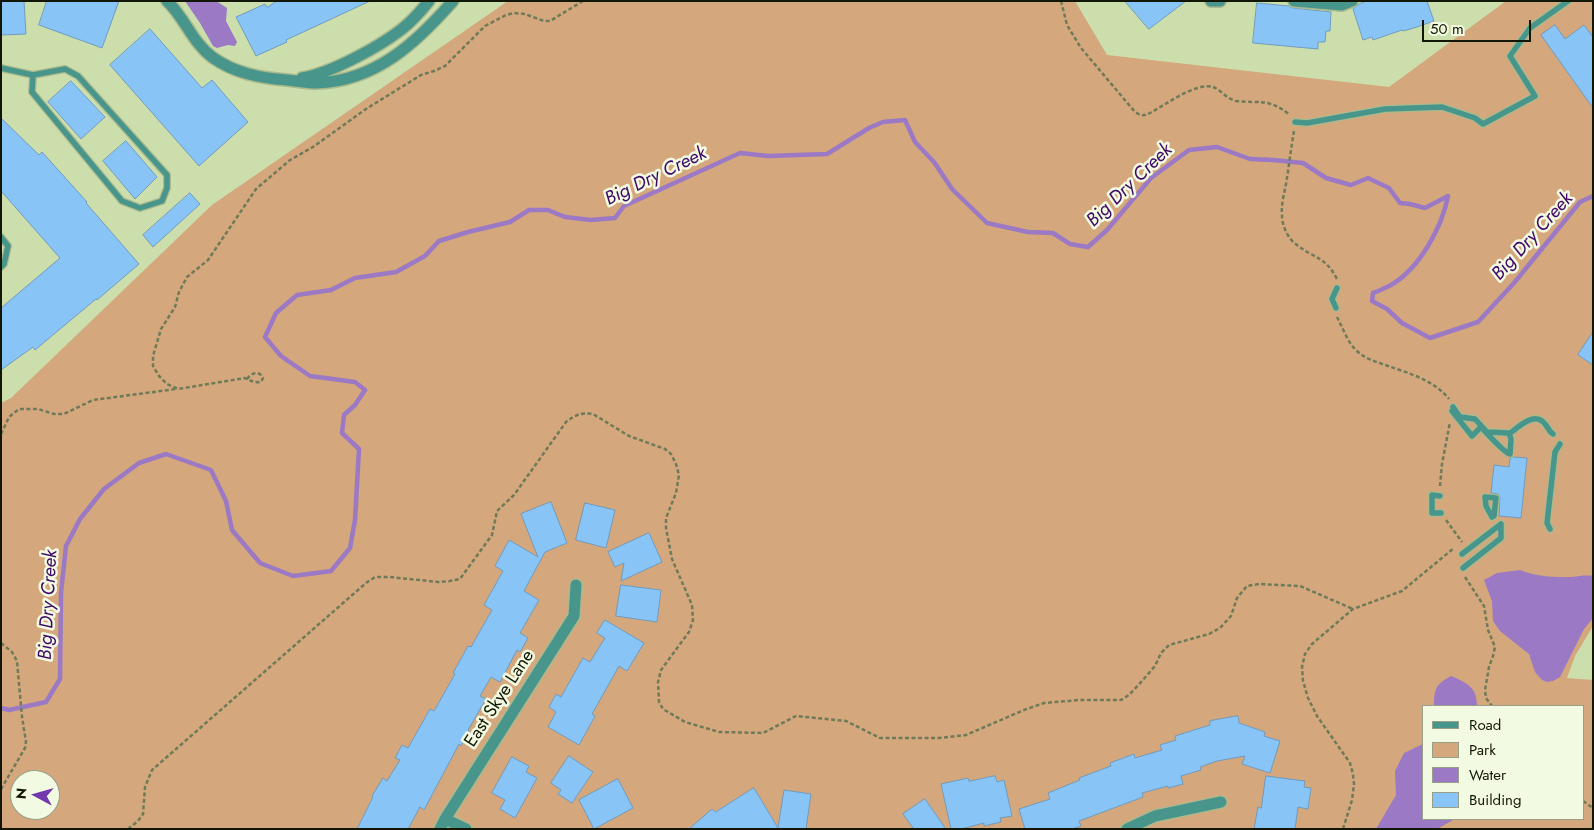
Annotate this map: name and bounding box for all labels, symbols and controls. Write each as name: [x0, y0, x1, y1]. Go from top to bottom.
scale bar: [1424, 10, 1533, 42]
text: 50 m: [1430, 18, 1464, 40]
water label: Big Dry Creek: [1082, 139, 1178, 233]
water label: Big Dry Creek: [601, 143, 711, 211]
water label: Big Dry Creek: [1488, 188, 1578, 286]
water label: Big Dry Creek: [35, 549, 63, 661]
street label: East Skye Lane: [461, 646, 539, 752]
legend: [1422, 705, 1584, 820]
text: Road: [1469, 714, 1501, 736]
text: Park: [1469, 739, 1496, 761]
text: Water: [1469, 764, 1506, 786]
north arrow: [10, 770, 60, 820]
text: N: [11, 787, 32, 800]
text: Building: [1469, 789, 1521, 811]

